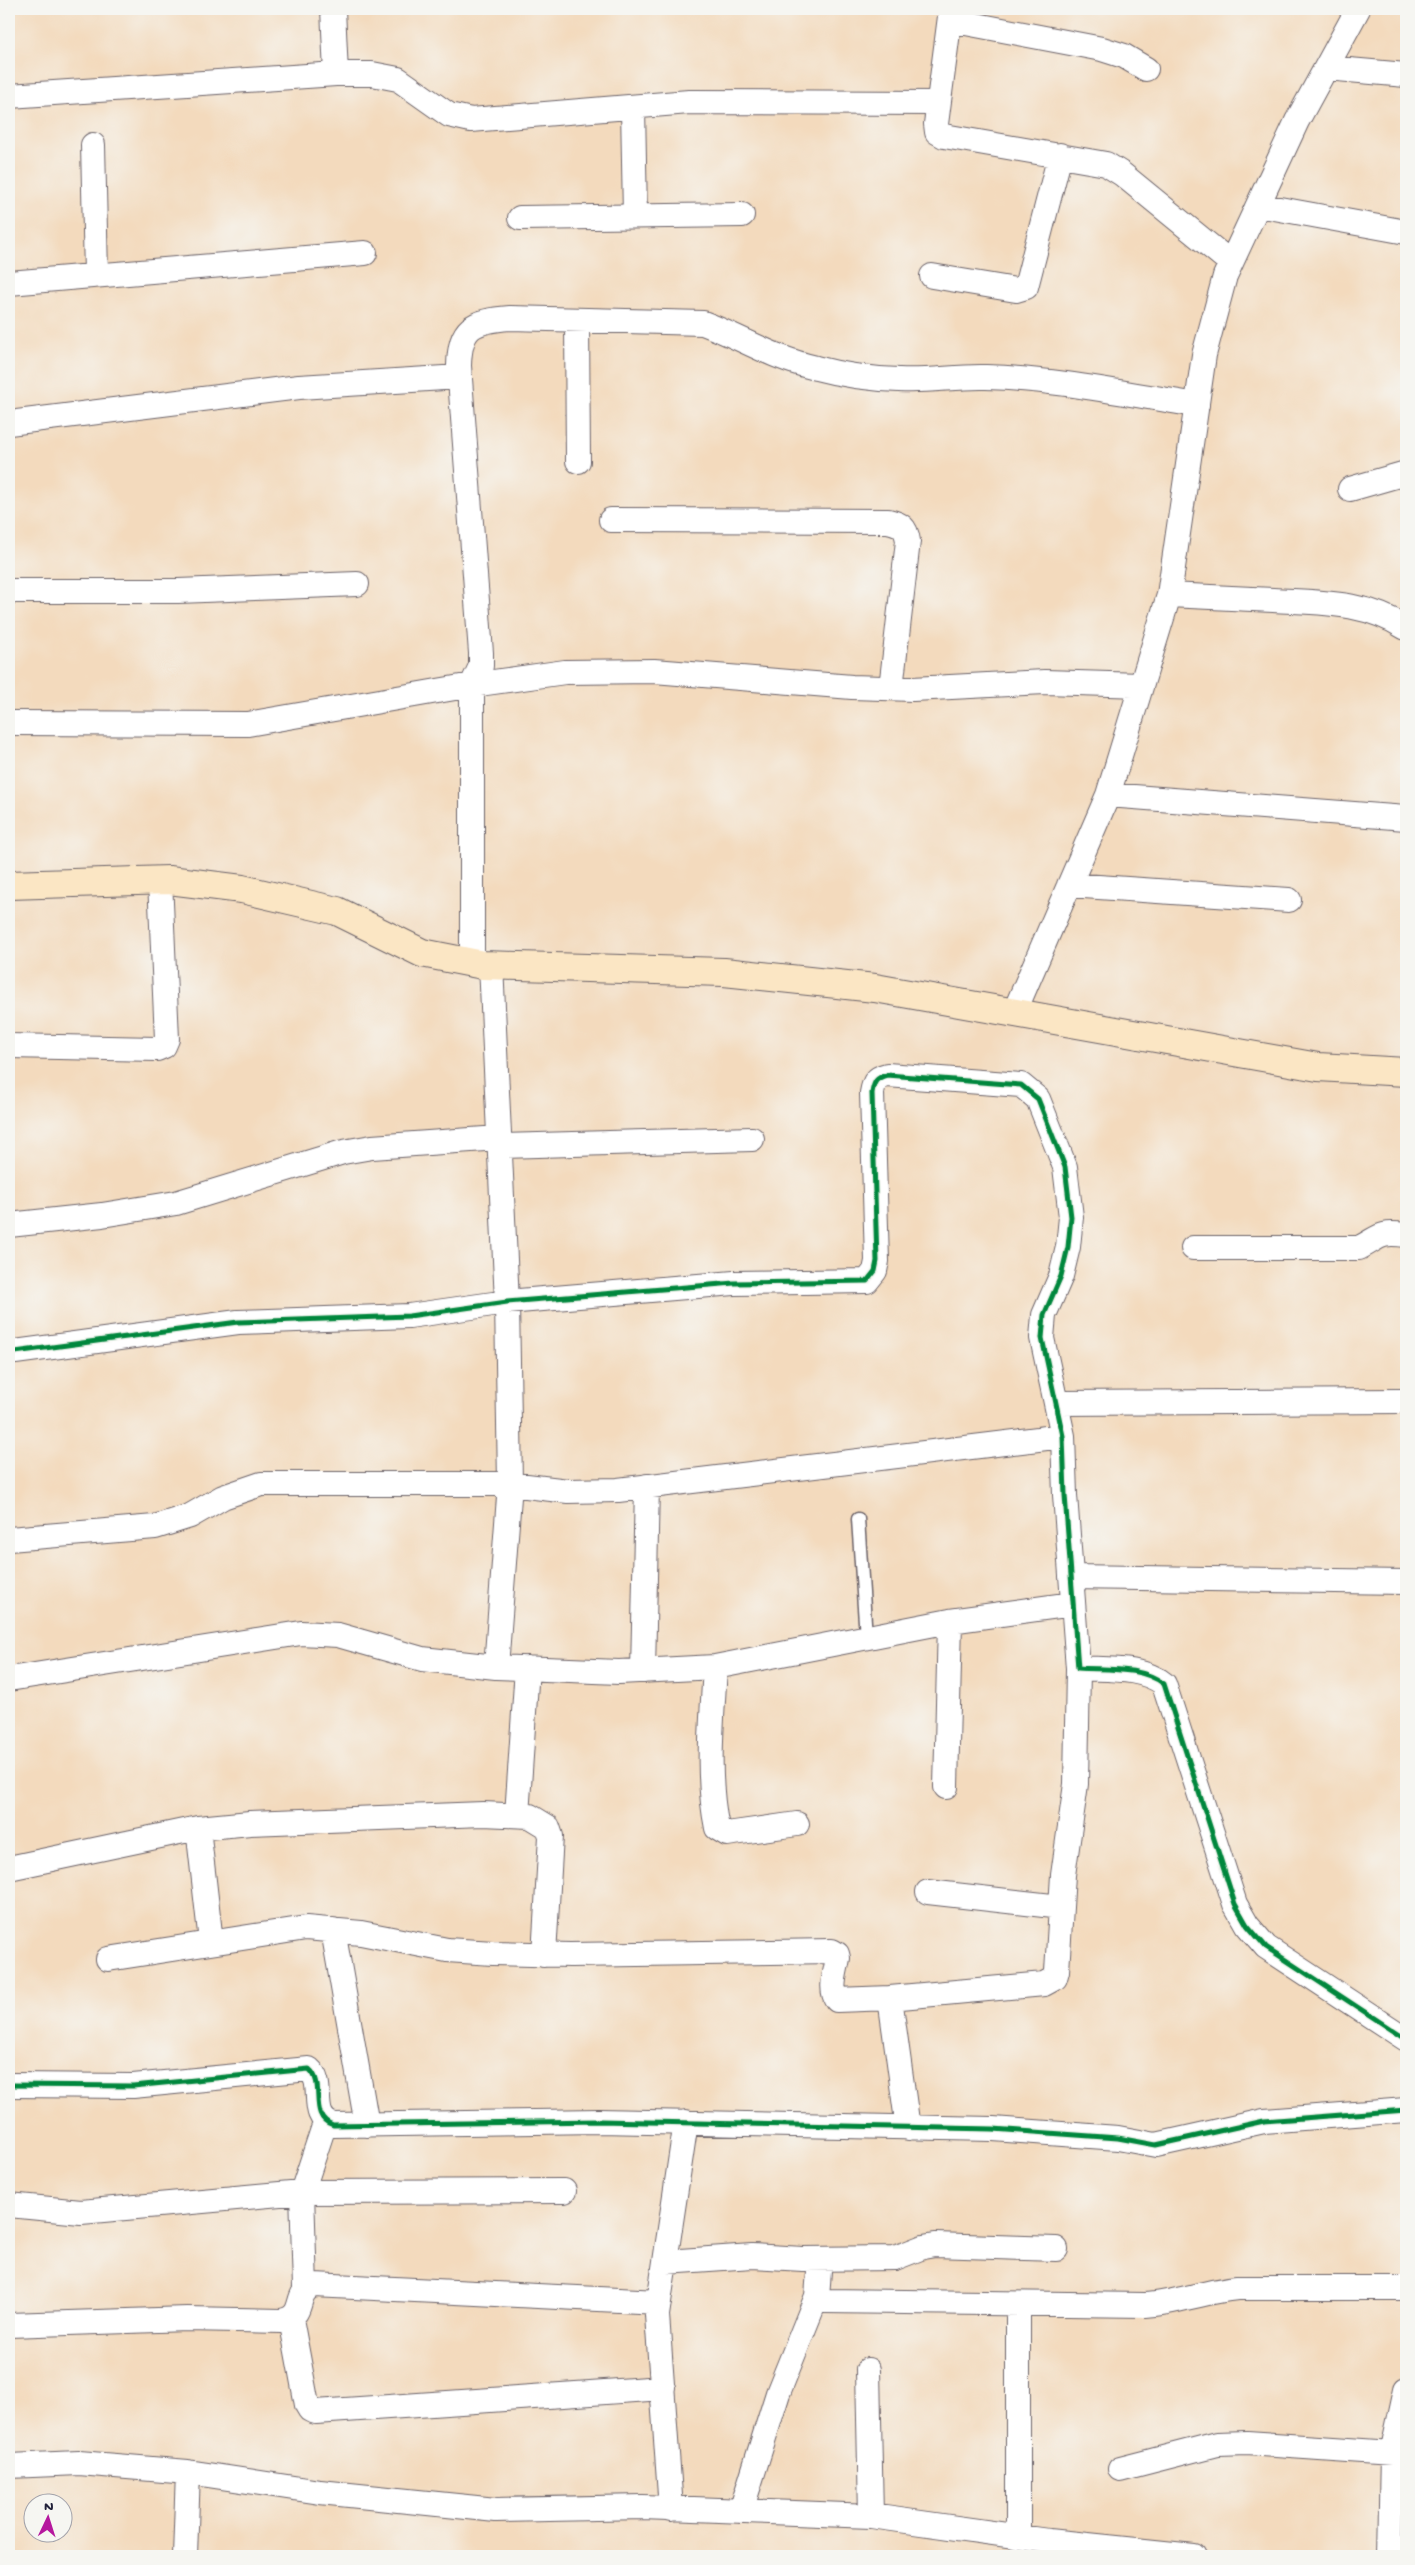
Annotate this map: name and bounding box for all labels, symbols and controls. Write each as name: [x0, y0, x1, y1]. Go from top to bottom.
north arrow: [22, 2492, 72, 2542]
text: N: [44, 2499, 54, 2516]

